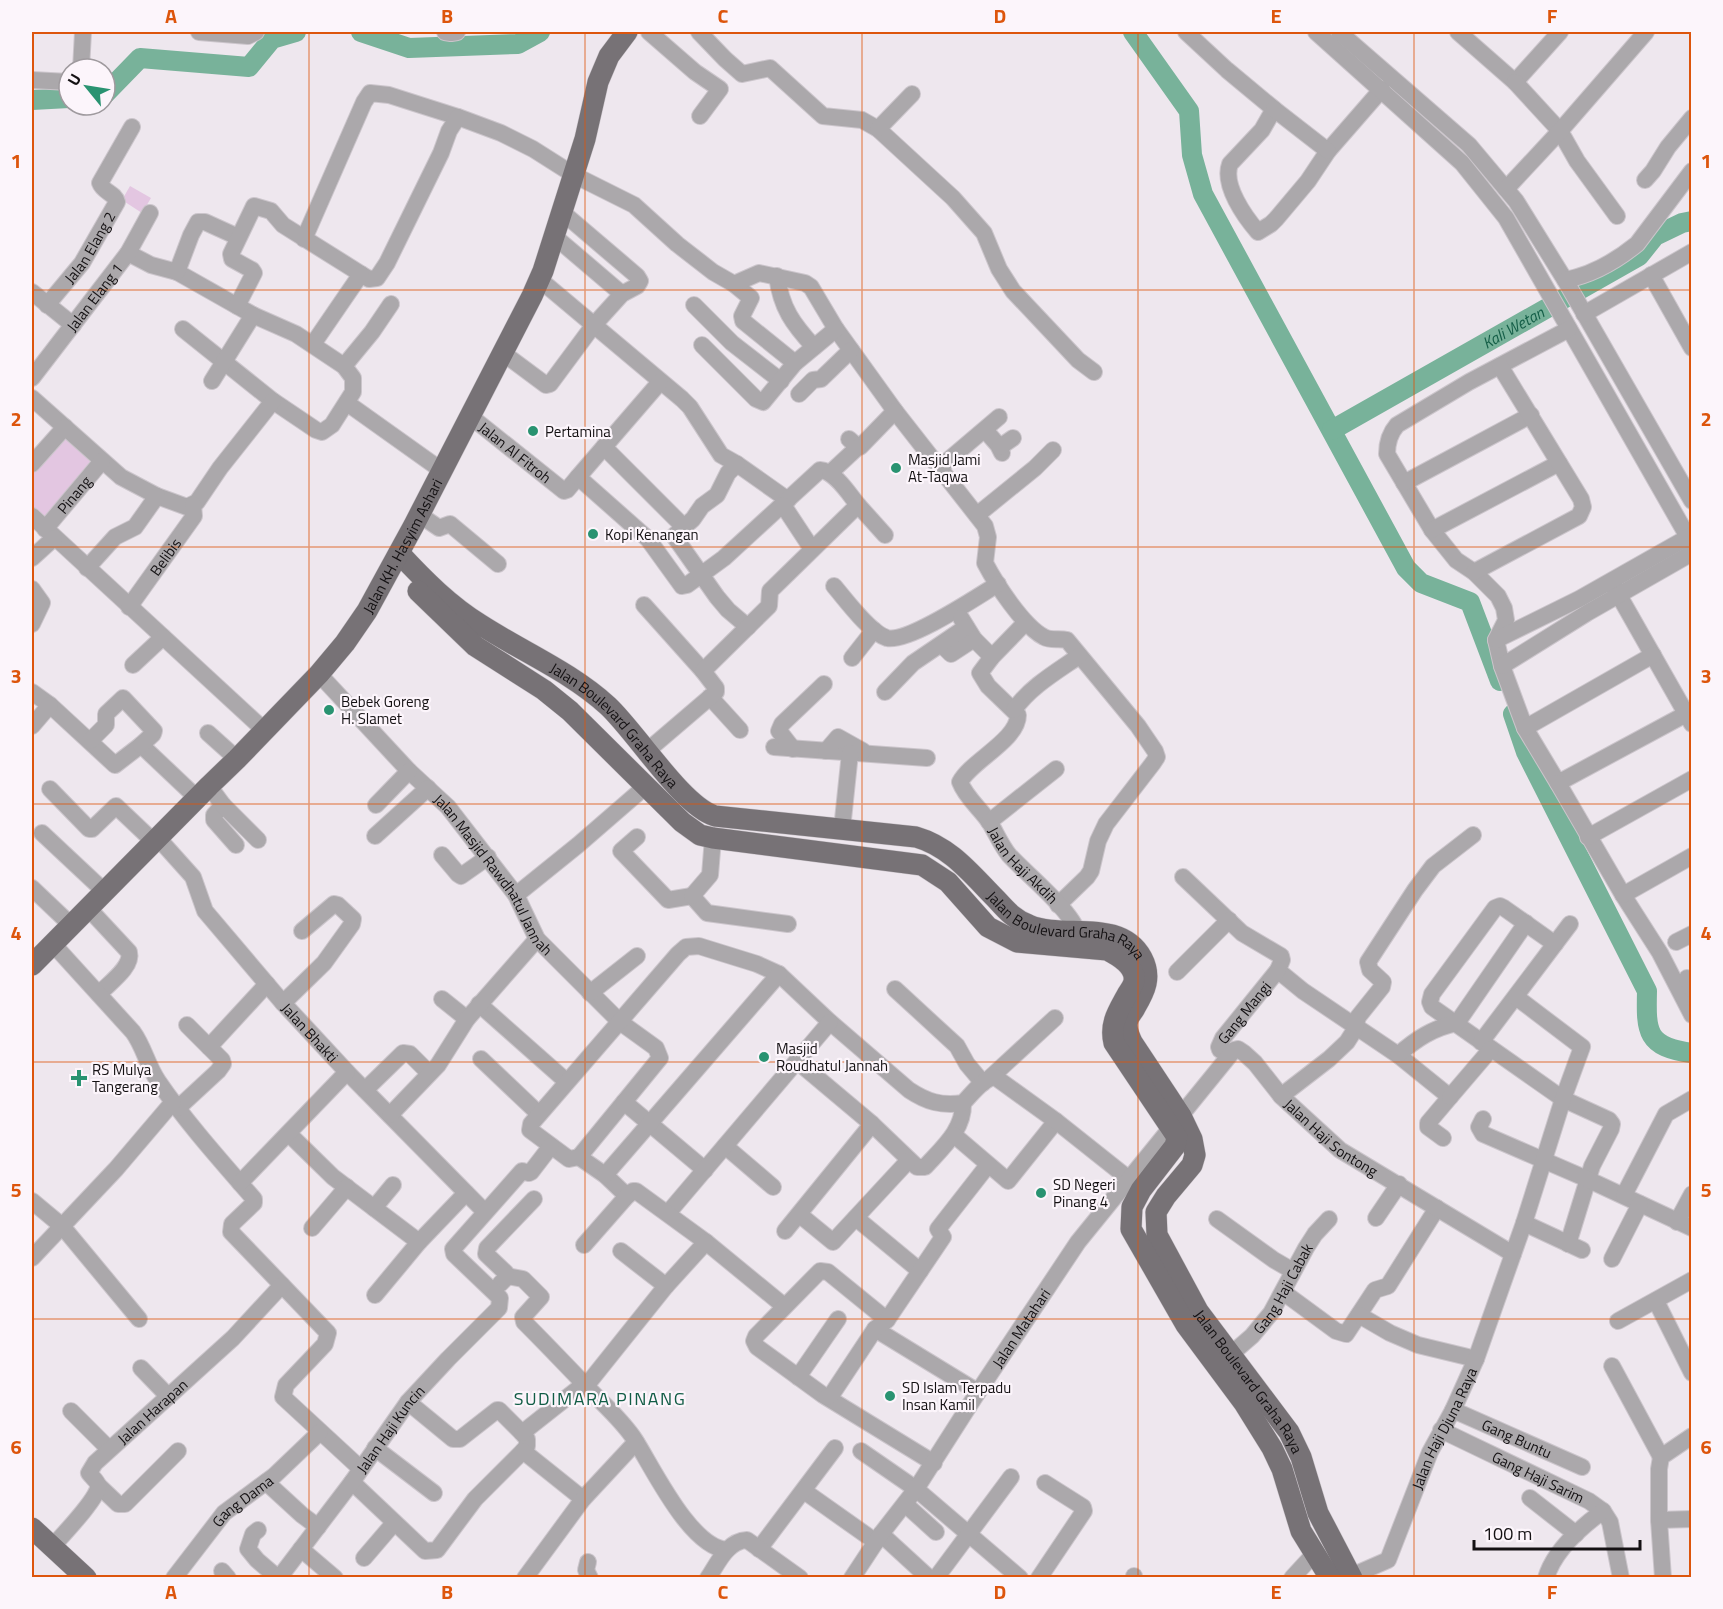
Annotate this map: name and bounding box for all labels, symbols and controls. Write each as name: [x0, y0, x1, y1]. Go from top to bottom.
text: A: [165, 0, 177, 31]
text: B: [441, 0, 453, 31]
text: C: [718, 0, 729, 31]
text: D: [994, 0, 1006, 31]
text: E: [1270, 0, 1282, 31]
text: F: [1547, 0, 1558, 31]
north arrow: [57, 57, 117, 117]
text: U: [61, 69, 87, 90]
text: 1: [10, 145, 22, 176]
text: 1: [1700, 145, 1712, 176]
street label: Jalan Elang 2: [58, 207, 121, 288]
street label: Jalan Elang 1: [60, 258, 128, 336]
water label: Kali Wetan: [1478, 300, 1549, 355]
text: 2: [10, 403, 22, 434]
text: 2: [1700, 403, 1712, 434]
street label: Jalan Al Fitroh: [474, 416, 557, 488]
place label: Pertamina: [545, 420, 611, 443]
marker: Pertamina: [526, 424, 540, 438]
place label: Masjid Jami At-Taqwa: [908, 448, 981, 488]
marker: Masjid Jami At-Taqwa: [889, 461, 903, 475]
street label: Pinang: [51, 470, 97, 519]
street label: Jalan KH. Hasyim Ashari: [356, 474, 448, 618]
place label: Kopi Kenangan: [605, 523, 699, 546]
marker: Kopi Kenangan: [586, 527, 600, 541]
street label: Belibis: [144, 533, 187, 580]
street label: Jalan Boulevard Graha Raya: [546, 656, 684, 793]
text: 3: [10, 660, 22, 691]
text: 3: [1700, 660, 1712, 691]
place label: Bebek Goreng H. Slamet: [341, 690, 430, 730]
marker: Bebek Goreng H. Slamet: [322, 703, 336, 717]
street label: Jalan Masjid Rawdhatul Jannah: [429, 788, 558, 960]
street label: Jalan Haji Akdih: [983, 822, 1064, 909]
street label: Jalan Boulevard Graha Raya: [982, 885, 1152, 964]
text: 4: [10, 917, 22, 948]
text: 4: [1700, 917, 1712, 948]
street label: Gang Mangi: [1211, 976, 1276, 1049]
street label: Jalan Bhakti: [276, 997, 344, 1068]
place label: Masjid Roudhatul Jannah: [776, 1037, 888, 1077]
marker: Masjid Roudhatul Jannah: [757, 1050, 771, 1064]
place label: RS Mulya Tangerang: [92, 1058, 158, 1098]
marker: RS Mulya Tangerang: [70, 1069, 88, 1087]
street label: Jalan Haji Sontong: [1279, 1093, 1383, 1182]
place label: SD Negeri Pinang 4: [1053, 1173, 1116, 1213]
text: 5: [10, 1174, 22, 1205]
text: 5: [1700, 1174, 1712, 1205]
marker: SD Negeri Pinang 4: [1034, 1186, 1048, 1200]
street label: Gang Haji Cabak: [1247, 1238, 1318, 1339]
street label: Jalan Matahari: [986, 1283, 1056, 1372]
street label: Jalan Boulevard Graha Raya: [1189, 1304, 1309, 1458]
street label: Jalan Haji Djuna Raya: [1405, 1363, 1483, 1493]
street label: Jalan Harapan: [112, 1373, 192, 1449]
place label: SD Islam Terpadu Insan Kamil: [902, 1376, 1011, 1416]
street label: Jalan Haji Kuncin: [350, 1380, 430, 1478]
district label: SUDIMARA PINANG: [514, 1385, 686, 1412]
marker: SD Islam Terpadu Insan Kamil: [883, 1389, 897, 1403]
street label: Gang Buntu: [1478, 1413, 1556, 1464]
text: 6: [10, 1431, 22, 1462]
text: 6: [1700, 1431, 1712, 1462]
street label: Gang Haji Sarim: [1488, 1445, 1588, 1509]
street label: Gang Dama: [206, 1469, 278, 1532]
scale bar: [1474, 1513, 1640, 1551]
text: 100 m: [1483, 1520, 1532, 1547]
text: A: [165, 1576, 177, 1607]
text: B: [441, 1576, 453, 1607]
text: C: [718, 1576, 729, 1607]
text: D: [994, 1576, 1006, 1607]
text: E: [1270, 1576, 1282, 1607]
text: F: [1547, 1576, 1558, 1607]

